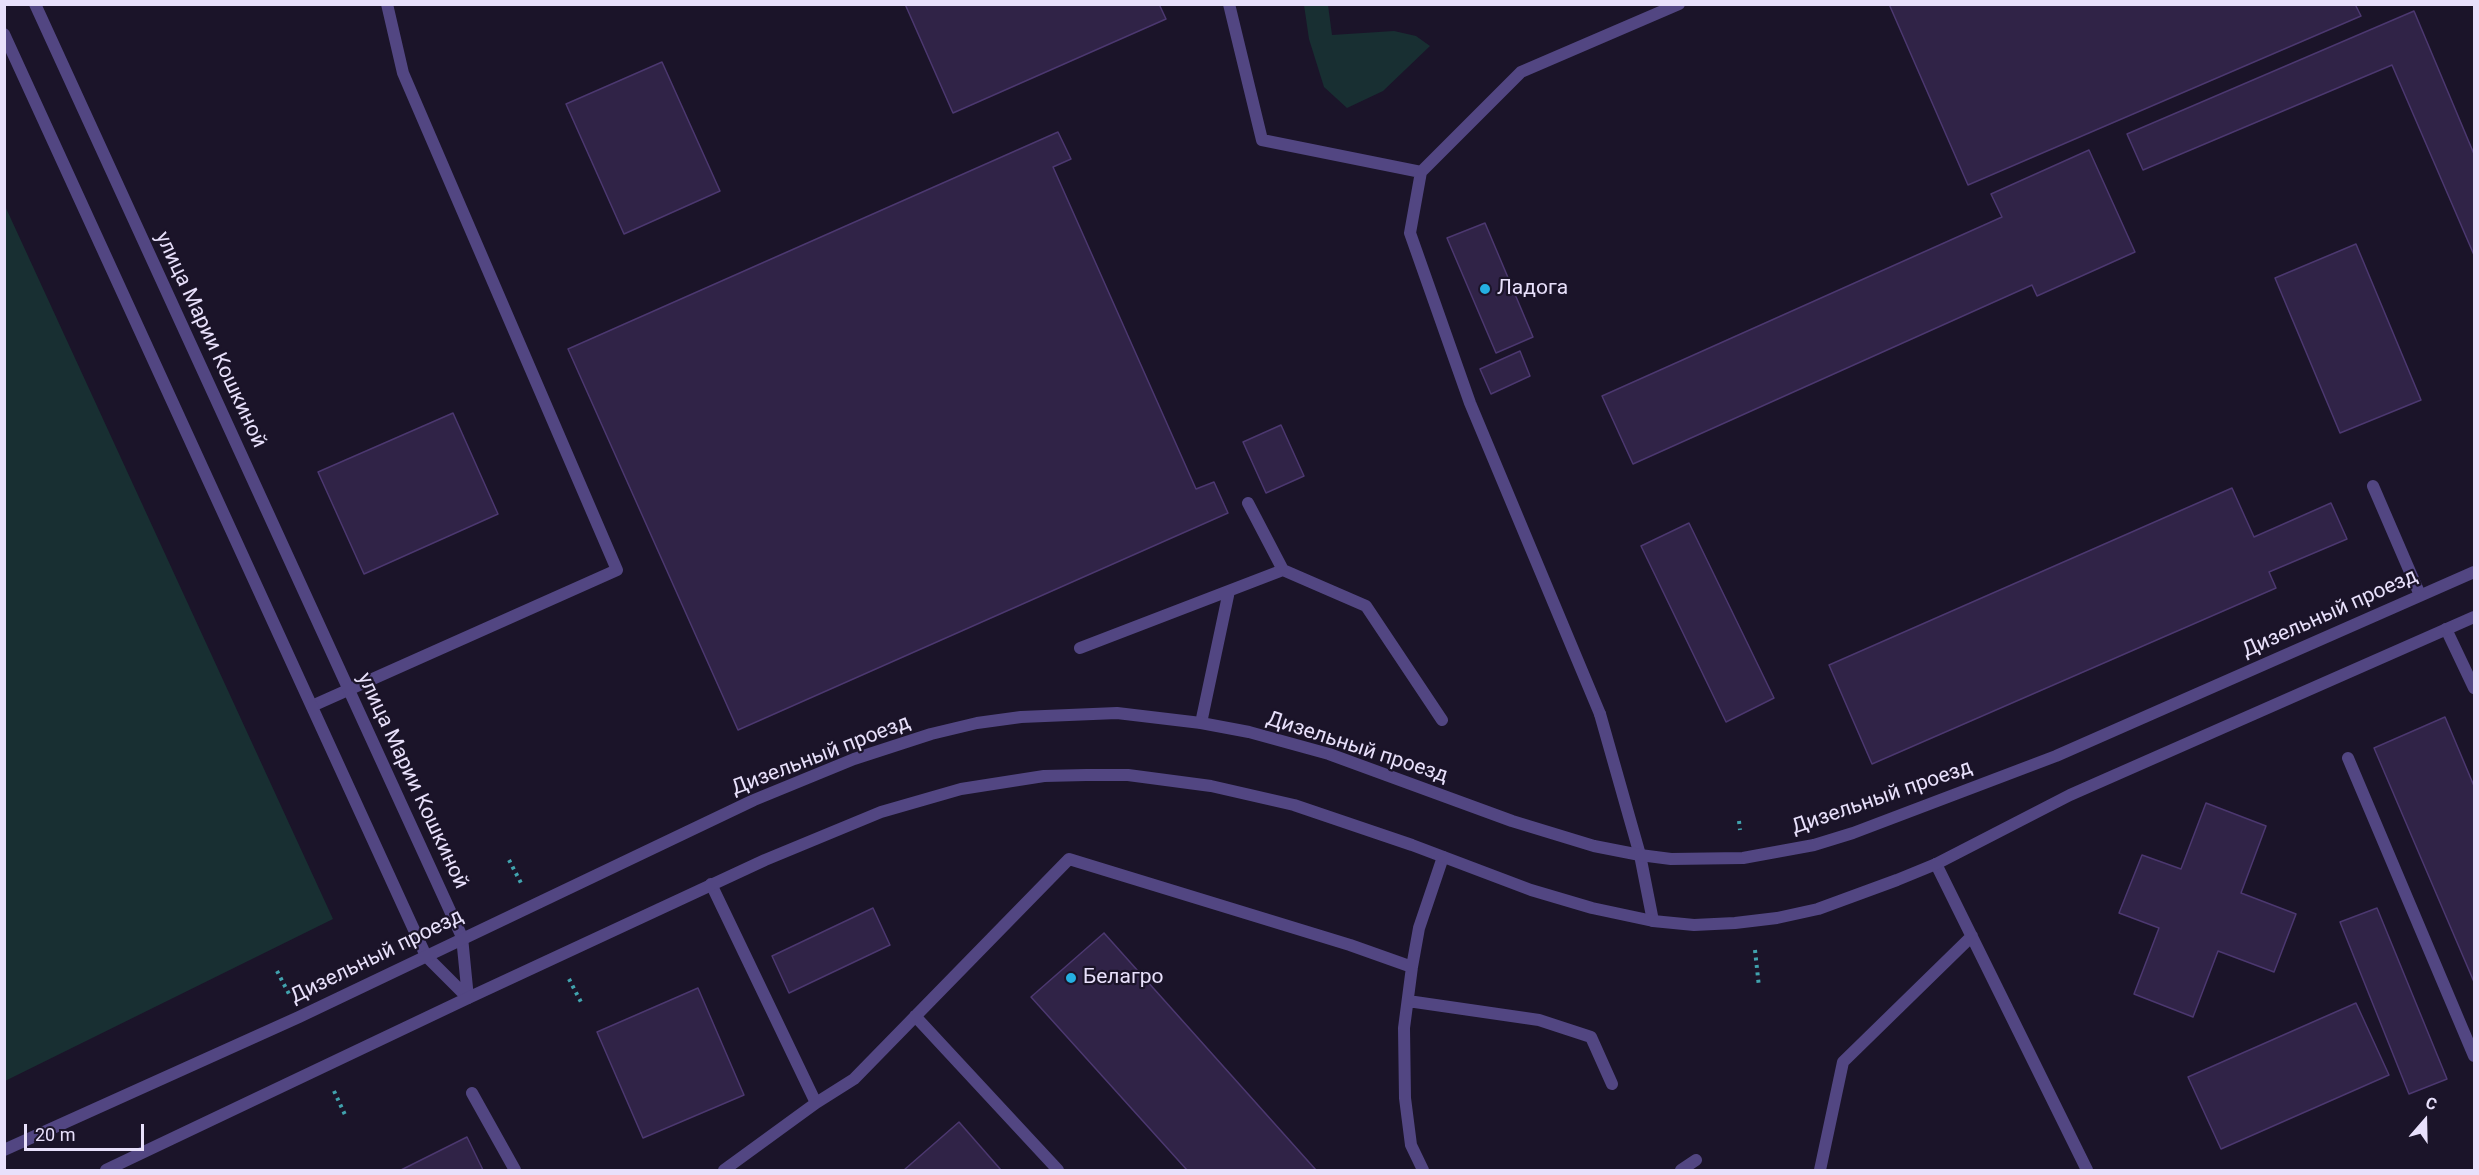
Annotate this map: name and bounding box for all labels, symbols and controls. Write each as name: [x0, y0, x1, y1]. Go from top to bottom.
street label: улица Марии Кошкиной: [149, 228, 271, 452]
place label: Ладога: [1497, 276, 1568, 302]
marker: Ладога: [1478, 282, 1492, 296]
street label: Дизельный проезд: [2238, 564, 2422, 664]
street label: улица Марии Кошкиной: [351, 669, 473, 893]
street label: Дизельный проезд: [1263, 707, 1451, 789]
street label: Дизельный проезд: [728, 710, 914, 802]
street label: Дизельный проезд: [1788, 755, 1976, 841]
street label: Дизельный проезд: [286, 904, 468, 1010]
place label: Белагро: [1083, 965, 1164, 991]
marker: Белагро: [1064, 971, 1078, 985]
north arrow: [2395, 1091, 2455, 1151]
text: С: [2423, 1093, 2439, 1114]
scale bar: [27, 1112, 147, 1150]
text: 20 m: [35, 1124, 75, 1145]

